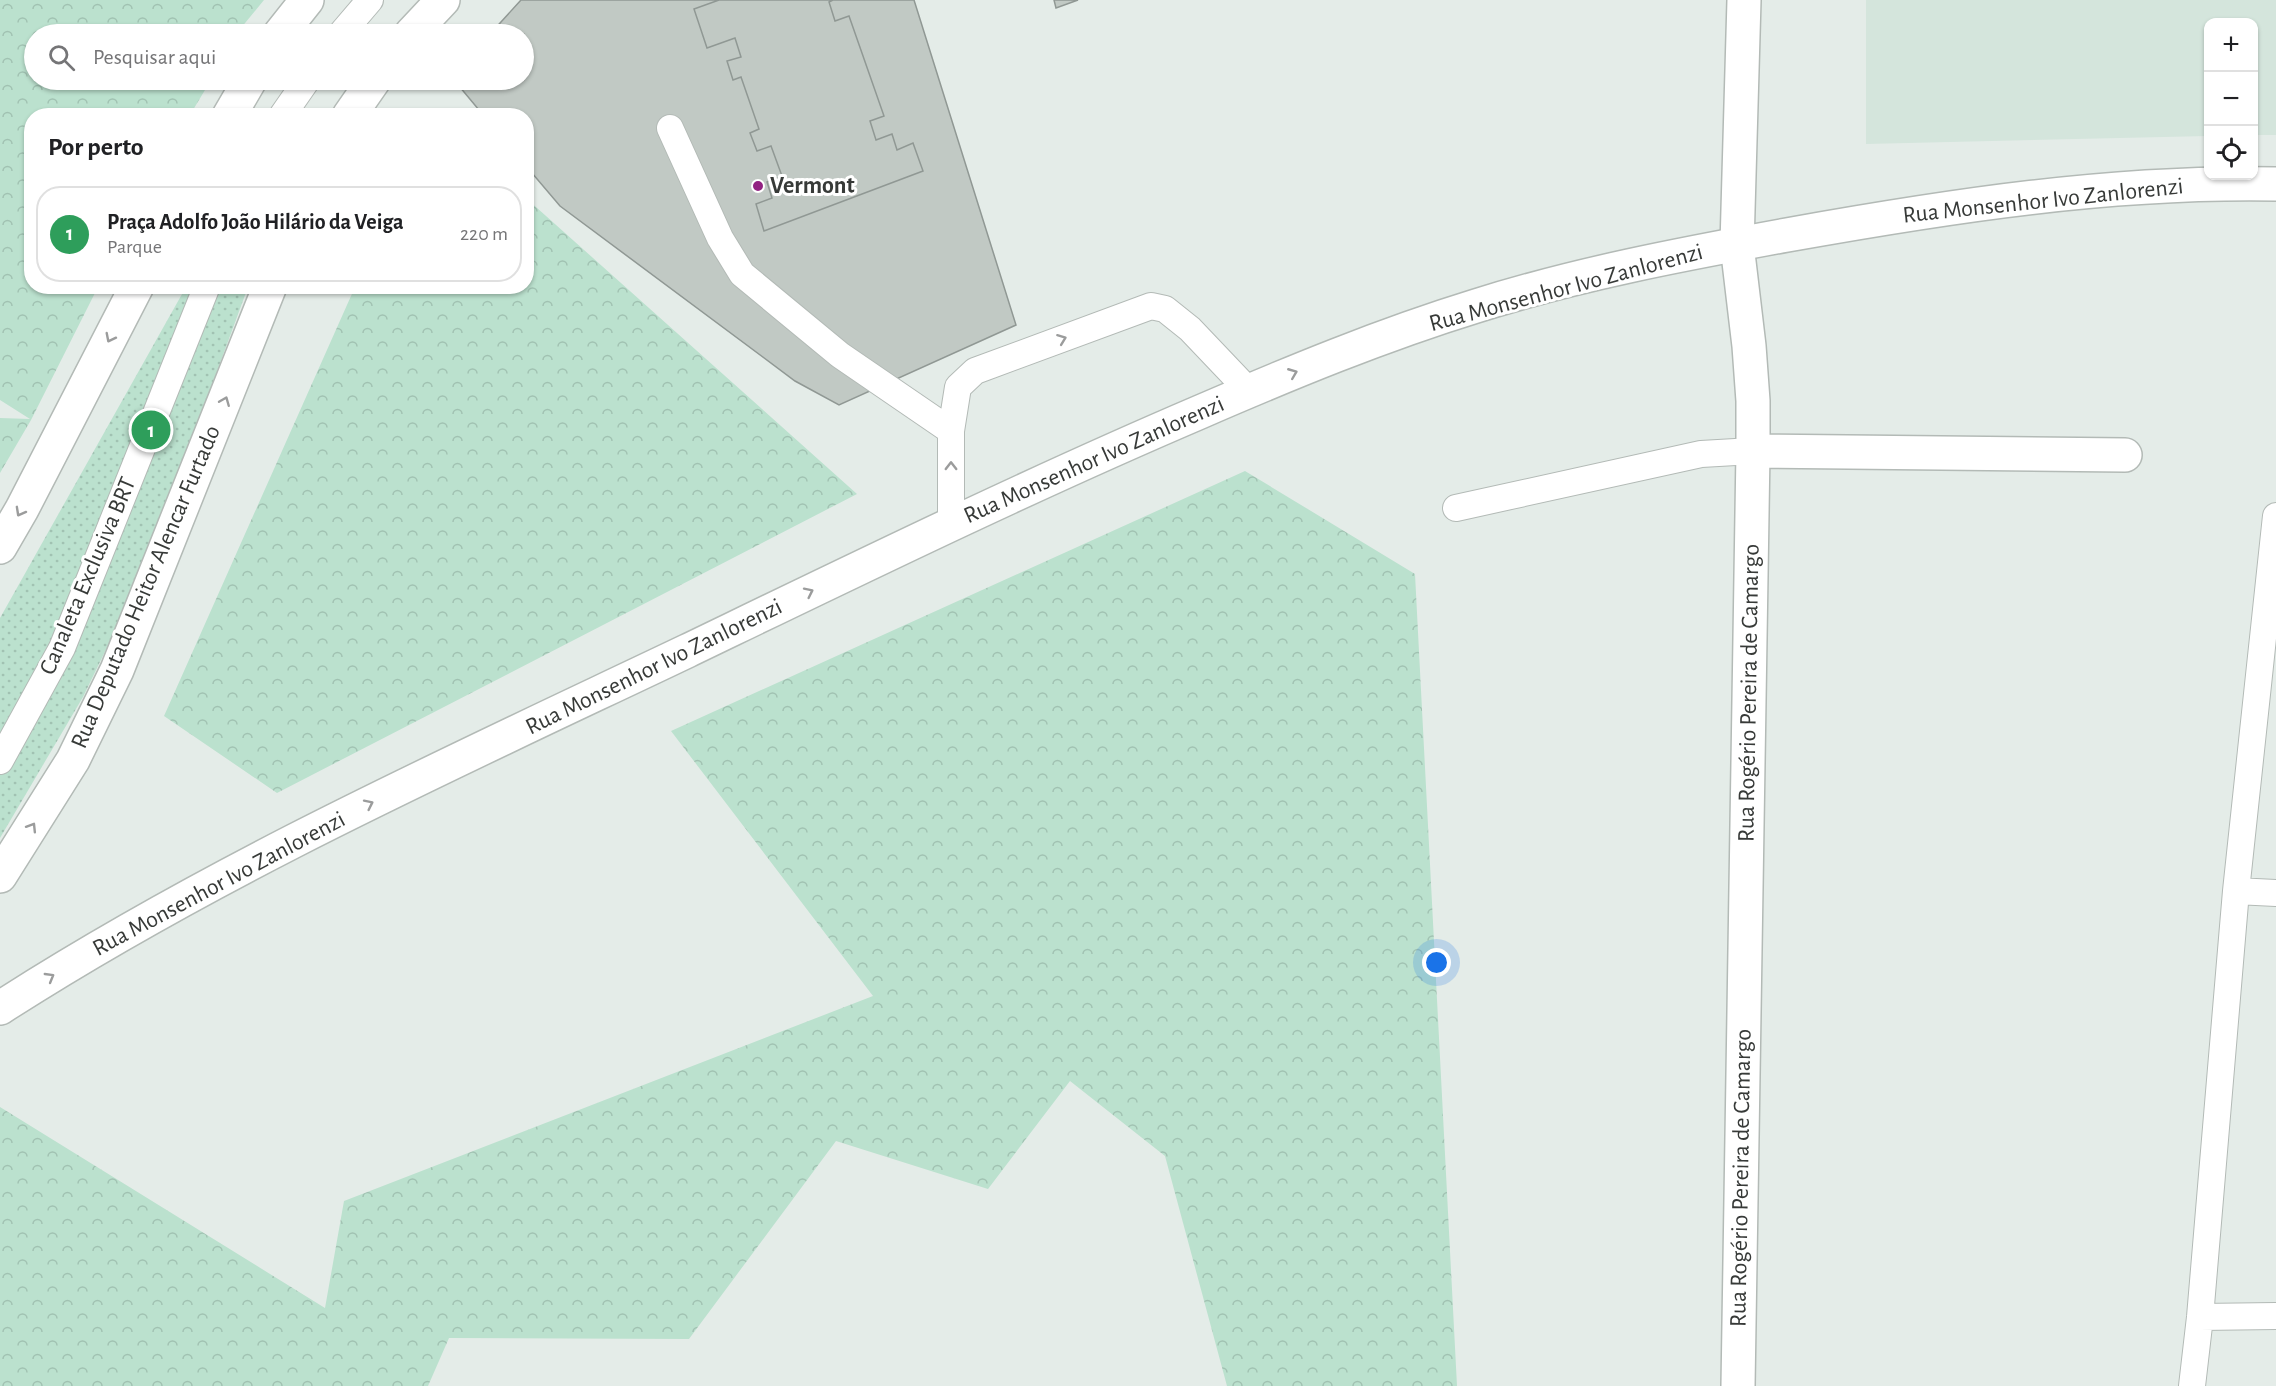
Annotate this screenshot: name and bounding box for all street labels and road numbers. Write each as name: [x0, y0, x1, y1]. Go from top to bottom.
street label: Rua Monsenhor Ivo Zanlorenzi: [1901, 174, 2185, 228]
street label: Rua Monsenhor Ivo Zanlorenzi: [1427, 240, 1705, 336]
street label: Rua Monsenhor Ivo Zanlorenzi: [960, 392, 1228, 528]
street label: Rua Deputado Heitor Alencar Furtado: [67, 422, 225, 752]
street label: Canaleta Exclusiva BRT: [36, 473, 141, 678]
street label: Rua Rogério Pereira de Camargo: [1734, 544, 1764, 842]
street label: Rua Monsenhor Ivo Zanlorenzi: [522, 594, 786, 740]
street label: Rua Monsenhor Ivo Zanlorenzi: [89, 807, 349, 961]
street label: Rua Rogério Pereira de Camargo: [1726, 1029, 1756, 1327]

